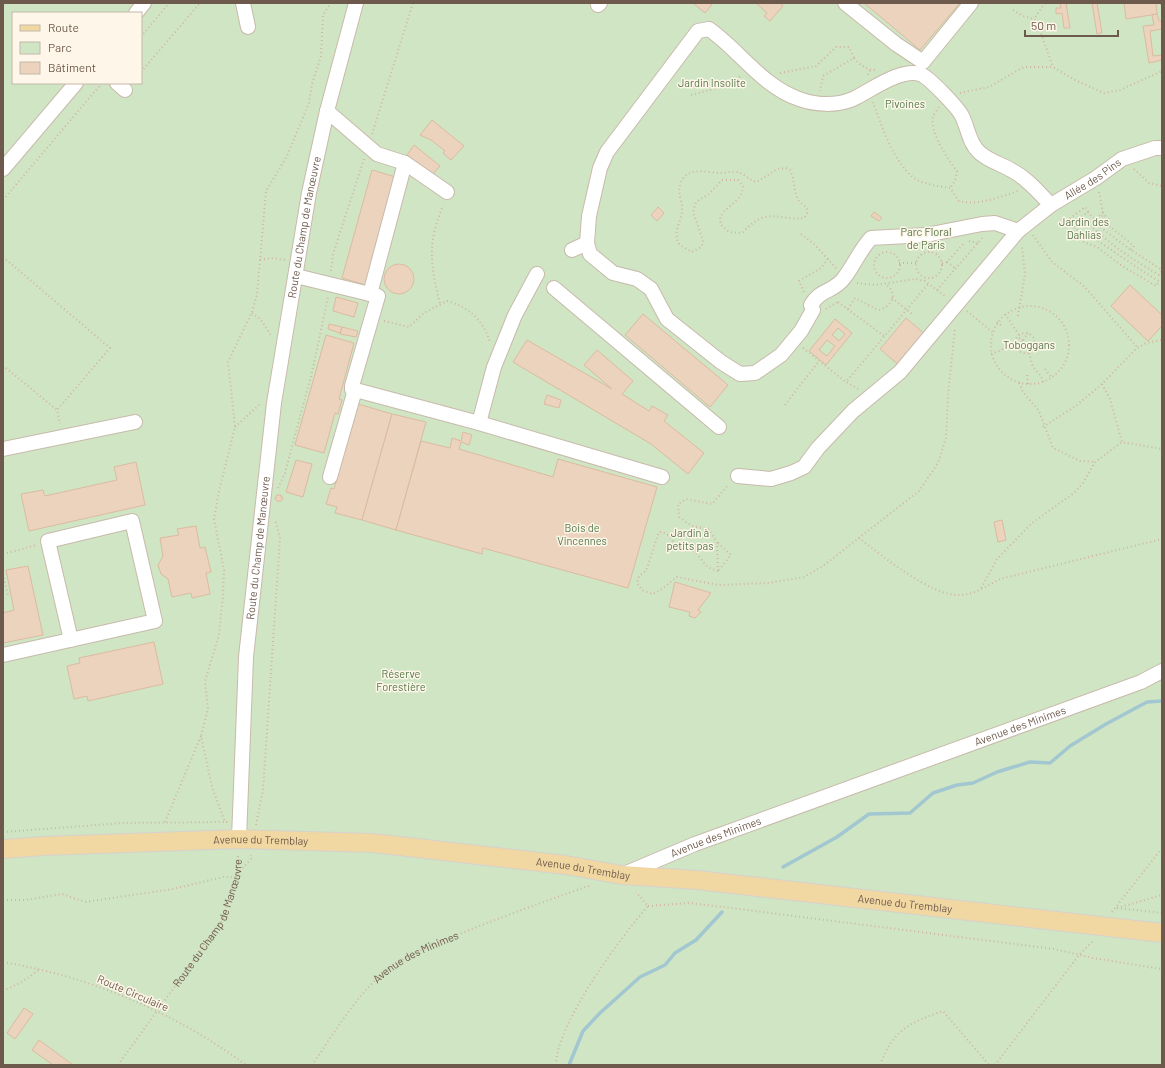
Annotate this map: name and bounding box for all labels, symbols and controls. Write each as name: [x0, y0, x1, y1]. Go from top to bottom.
legend: [12, 12, 142, 84]
scale bar: [1025, 12, 1118, 38]
text: 50 m: [1031, 18, 1056, 32]
text: Route: [48, 20, 79, 34]
text: Parc: [48, 40, 72, 54]
text: Bâtiment: [48, 60, 96, 74]
park label: Jardin Insolite: [678, 76, 746, 89]
park label: Pivoines: [885, 97, 925, 110]
street label: Route du Champ de Manœuvre: [285, 155, 323, 299]
street label: Allée des Pins: [1061, 155, 1123, 202]
park label: Jardin des Dahlias: [1059, 215, 1109, 241]
park label: Parc Floral de Paris: [901, 225, 951, 251]
park label: Toboggans: [1003, 338, 1055, 351]
street label: Route du Champ de Manœuvre: [243, 475, 272, 620]
park label: Bois de Vincennes: [557, 521, 607, 547]
park label: Jardin à petits pas: [666, 526, 714, 552]
park label: Réserve Forestière: [376, 667, 426, 693]
street label: Avenue des Minimes: [973, 703, 1067, 748]
street label: Avenue des Minimes: [668, 814, 763, 860]
street label: Avenue du Tremblay: [213, 832, 309, 847]
street label: Avenue du Tremblay: [535, 855, 631, 882]
street label: Route du Champ de Manœuvre: [170, 858, 244, 989]
street label: Avenue du Tremblay: [857, 891, 953, 915]
street label: Avenue des Minimes: [370, 928, 460, 985]
street label: Route Circulaire: [96, 972, 171, 1013]

